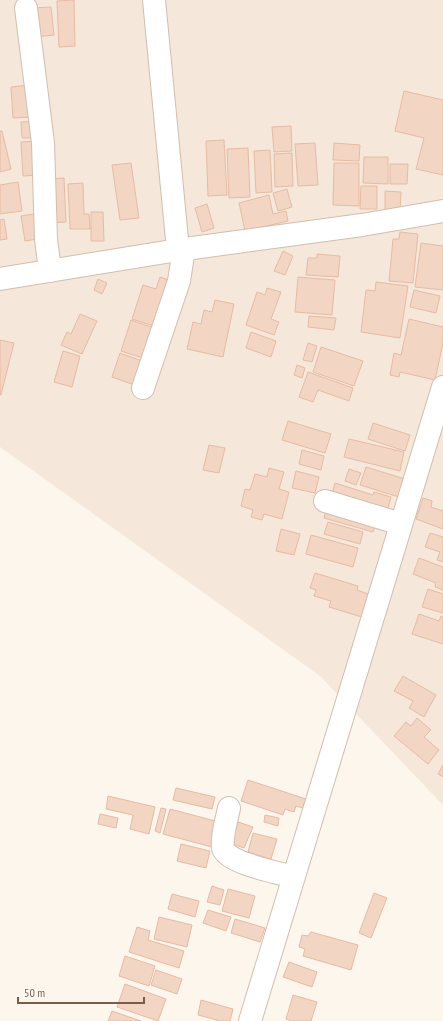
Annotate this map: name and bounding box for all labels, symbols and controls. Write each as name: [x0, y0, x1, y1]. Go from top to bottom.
scale bar: [18, 979, 144, 1005]
text: 50 m: [24, 985, 45, 1000]

